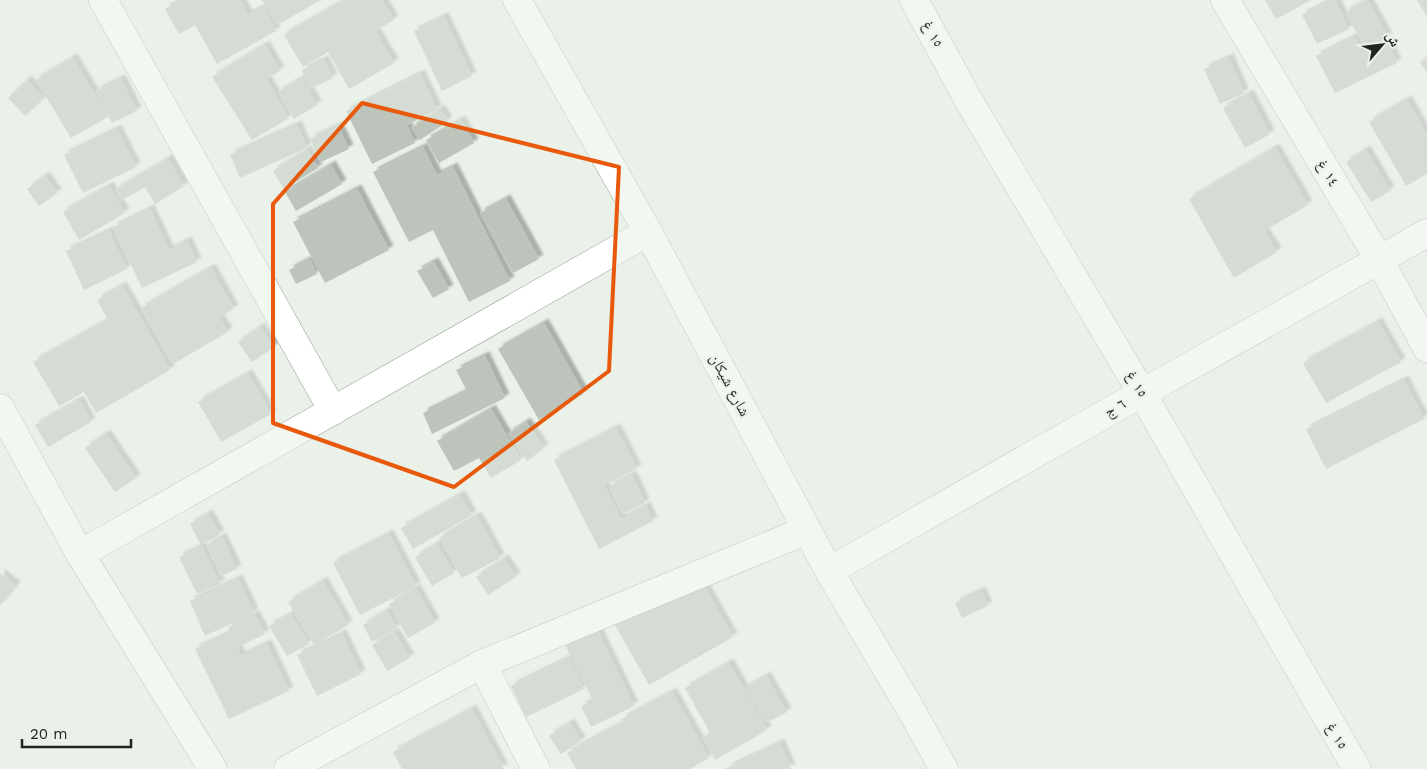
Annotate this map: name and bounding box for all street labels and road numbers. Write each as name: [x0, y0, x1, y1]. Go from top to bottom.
street label: ١٥ غ: [918, 18, 948, 51]
street label: ١٤ غ: [1312, 157, 1343, 190]
street label: شارع شيكان: [705, 351, 754, 420]
street label: ١٥ غ: [1121, 368, 1152, 401]
street label: ٦ ج: [1101, 395, 1129, 422]
street label: ١٥ غ: [1321, 720, 1352, 753]

